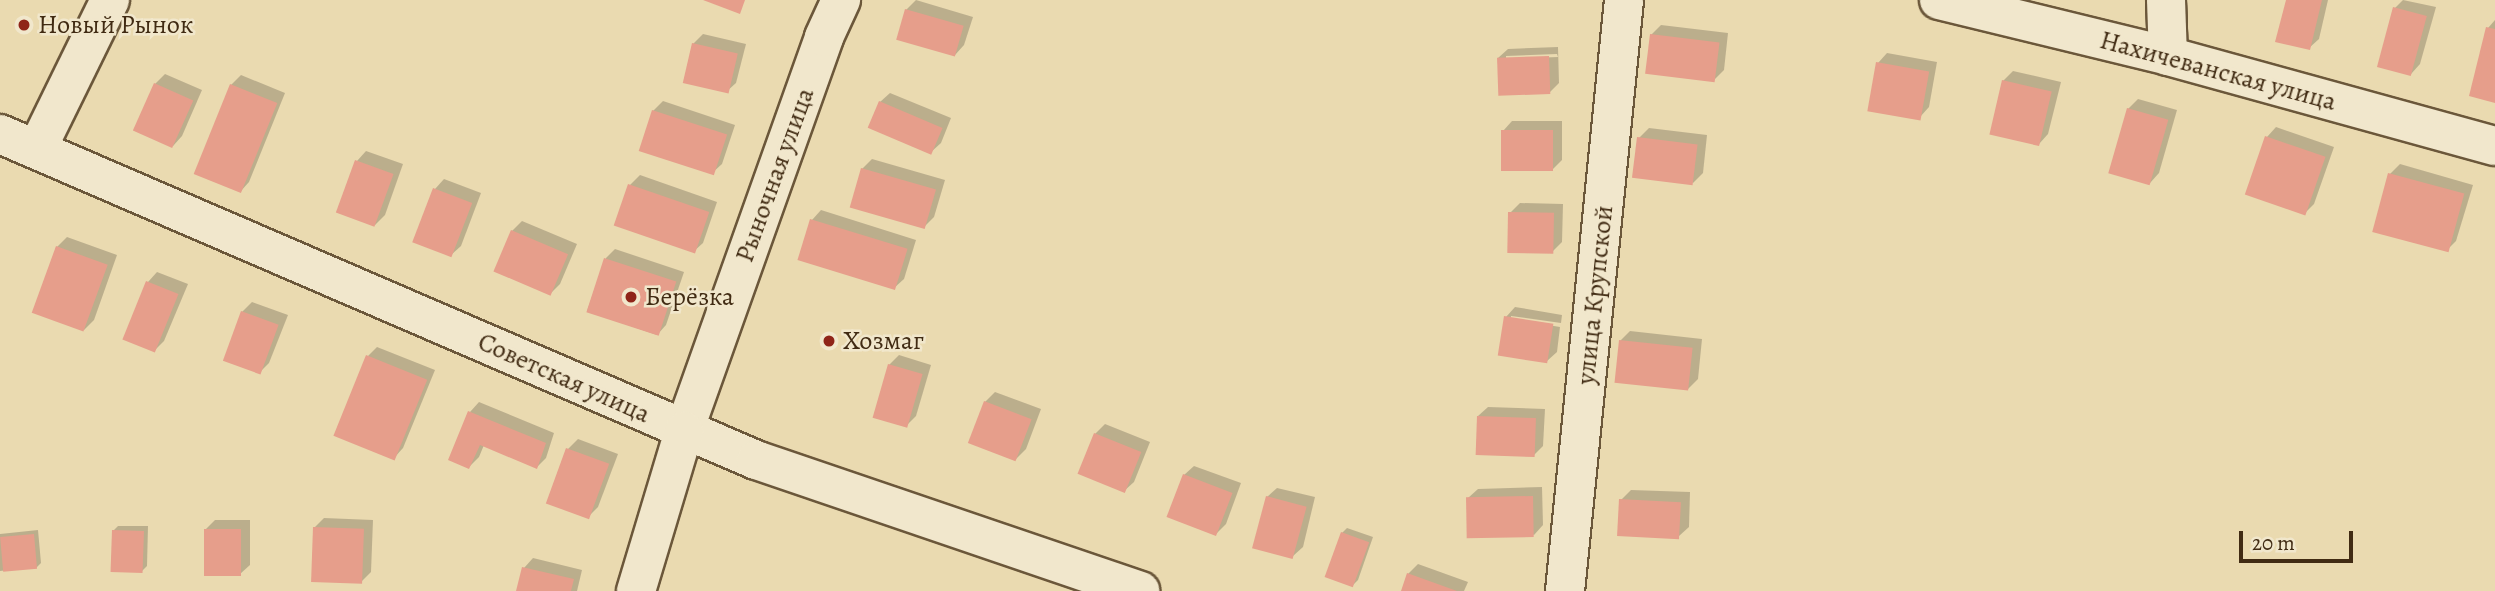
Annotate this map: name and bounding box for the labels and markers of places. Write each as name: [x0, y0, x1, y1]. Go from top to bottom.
place label: Новый Рынок: [38, 9, 194, 41]
marker: Новый Рынок: [16, 17, 32, 33]
place label: Берёзка: [645, 281, 734, 313]
marker: Берёзка: [623, 289, 639, 305]
place label: Хозмаг: [843, 325, 924, 357]
marker: Хозмаг: [821, 333, 837, 349]

